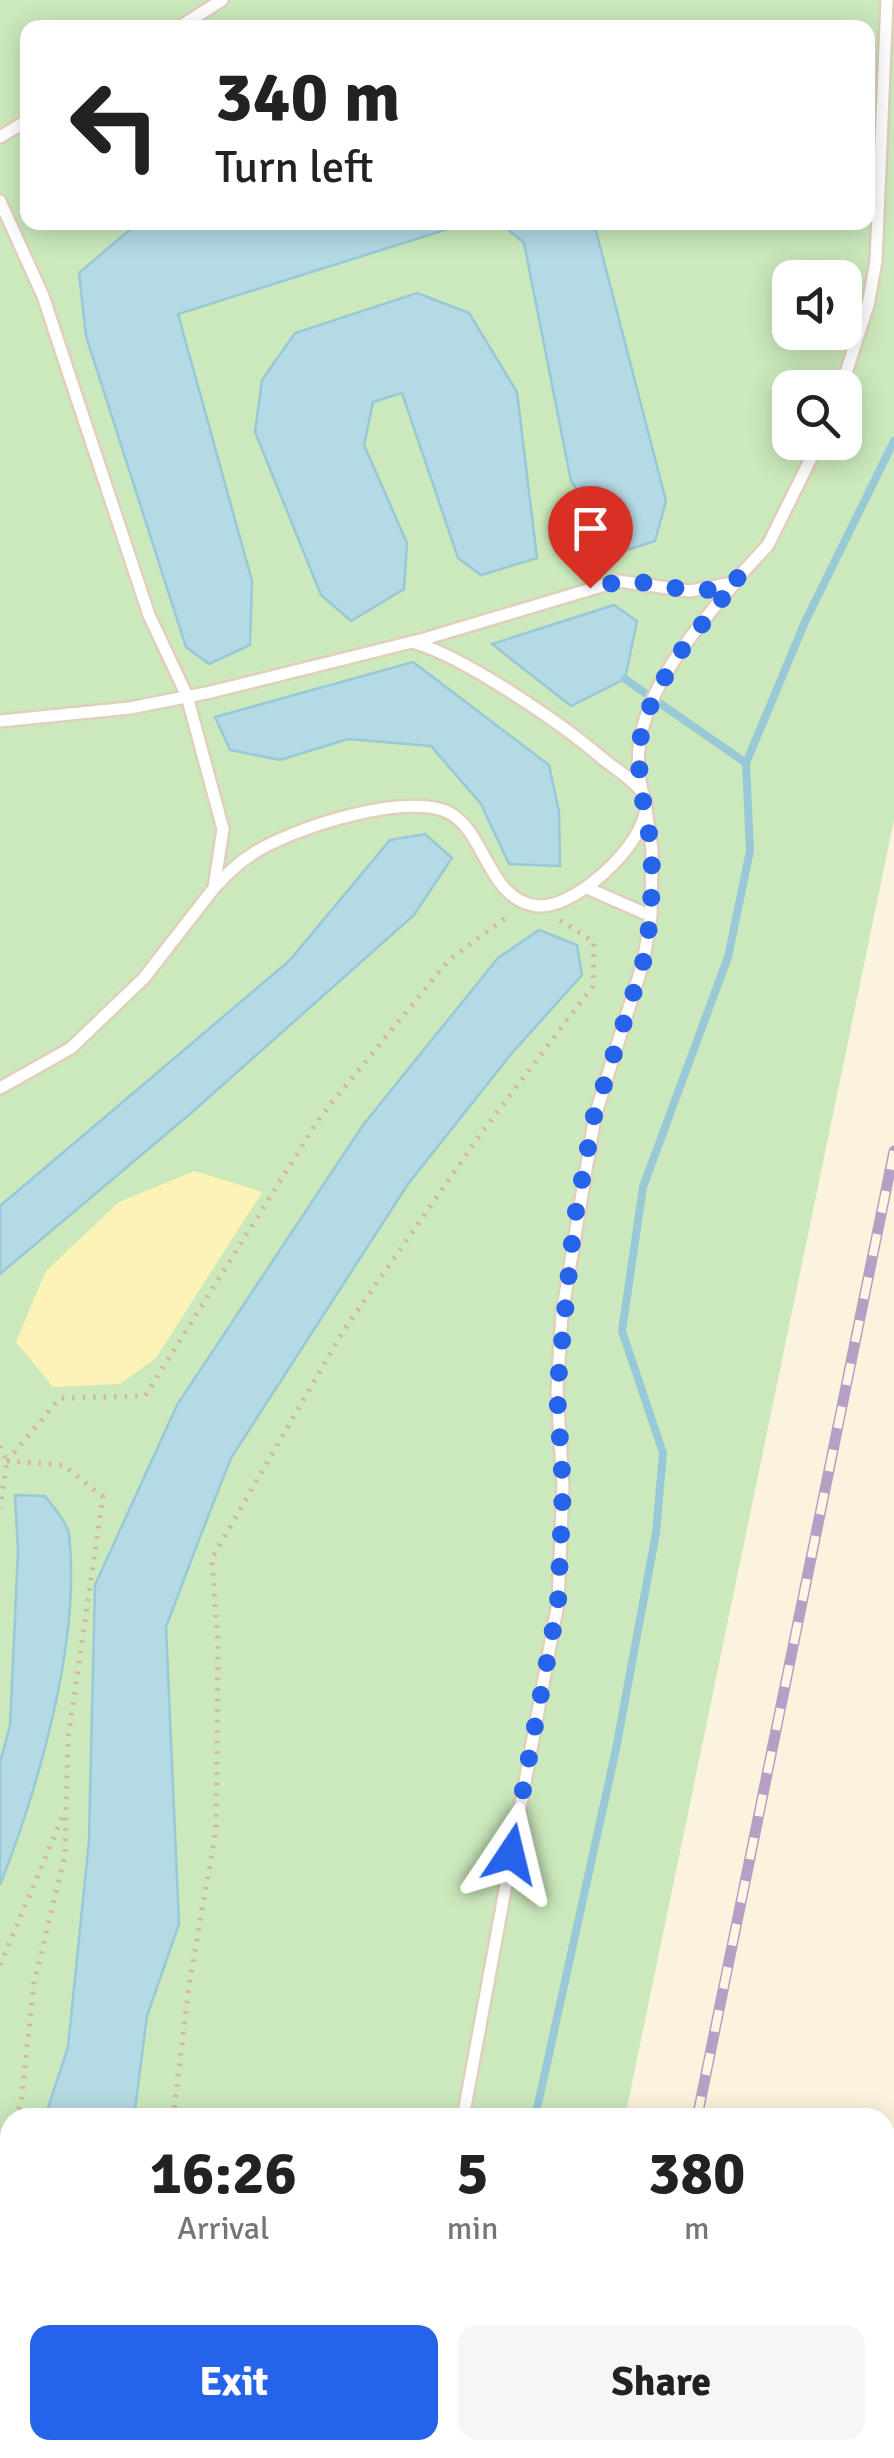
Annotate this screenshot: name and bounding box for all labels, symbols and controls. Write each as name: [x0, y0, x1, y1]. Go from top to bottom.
text: 340 m: [215, 54, 400, 140]
icon: left: [50, 60, 180, 190]
text: Turn left: [215, 140, 374, 195]
map controls: [772, 260, 862, 460]
button: sound: [772, 260, 862, 350]
button: search: [772, 370, 862, 460]
pin: [548, 486, 633, 589]
icon: arrive: [563, 501, 618, 556]
position arrow: [459, 1802, 563, 1906]
text: 16:26: [150, 2137, 297, 2211]
text: 5: [456, 2137, 489, 2211]
text: 380: [648, 2137, 745, 2211]
text: Arrival: [177, 2209, 269, 2248]
text: min: [447, 2209, 498, 2248]
text: m: [684, 2209, 709, 2248]
button: Exit: [30, 2325, 438, 2440]
button: Share: [458, 2325, 865, 2440]

